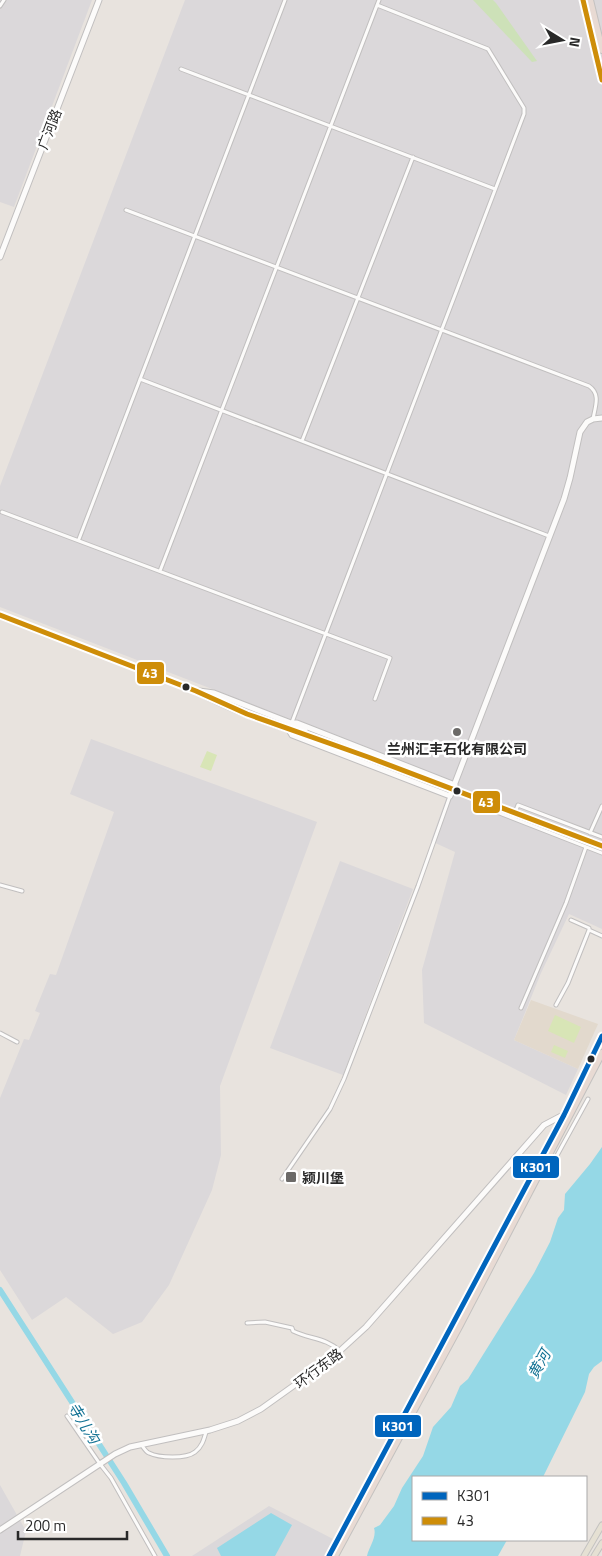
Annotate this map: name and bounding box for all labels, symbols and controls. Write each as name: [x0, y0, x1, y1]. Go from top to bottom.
north arrow: [537, 15, 587, 65]
text: N: [564, 36, 586, 49]
street label: 广河路: [32, 106, 66, 152]
line badge: 43: [136, 661, 165, 685]
text: 43: [142, 662, 158, 683]
unlabelled marker: [181, 682, 191, 692]
marker: 兰州汇丰石化有限公司: [451, 726, 463, 738]
place label: 兰州汇丰石化有限公司: [387, 738, 527, 759]
unlabelled marker: [452, 786, 462, 796]
line badge: 43: [472, 790, 501, 814]
text: 43: [478, 791, 494, 812]
unlabelled marker: [586, 1054, 596, 1064]
line badge: K301: [512, 1155, 560, 1179]
text: K301: [520, 1156, 552, 1177]
place label: 颍川堡: [302, 1167, 344, 1188]
marker: 颍川堡: [284, 1170, 298, 1184]
street label: 环行东路: [289, 1343, 347, 1393]
water label: 黄河: [522, 1343, 558, 1383]
water label: 寺儿沟: [62, 1398, 107, 1450]
line badge: K301: [374, 1414, 422, 1438]
text: K301: [382, 1415, 414, 1436]
legend: [412, 1476, 587, 1541]
text: K301: [457, 1484, 491, 1507]
scale bar: [18, 1508, 126, 1540]
text: 43: [457, 1509, 474, 1532]
text: 200 m: [25, 1514, 66, 1537]

